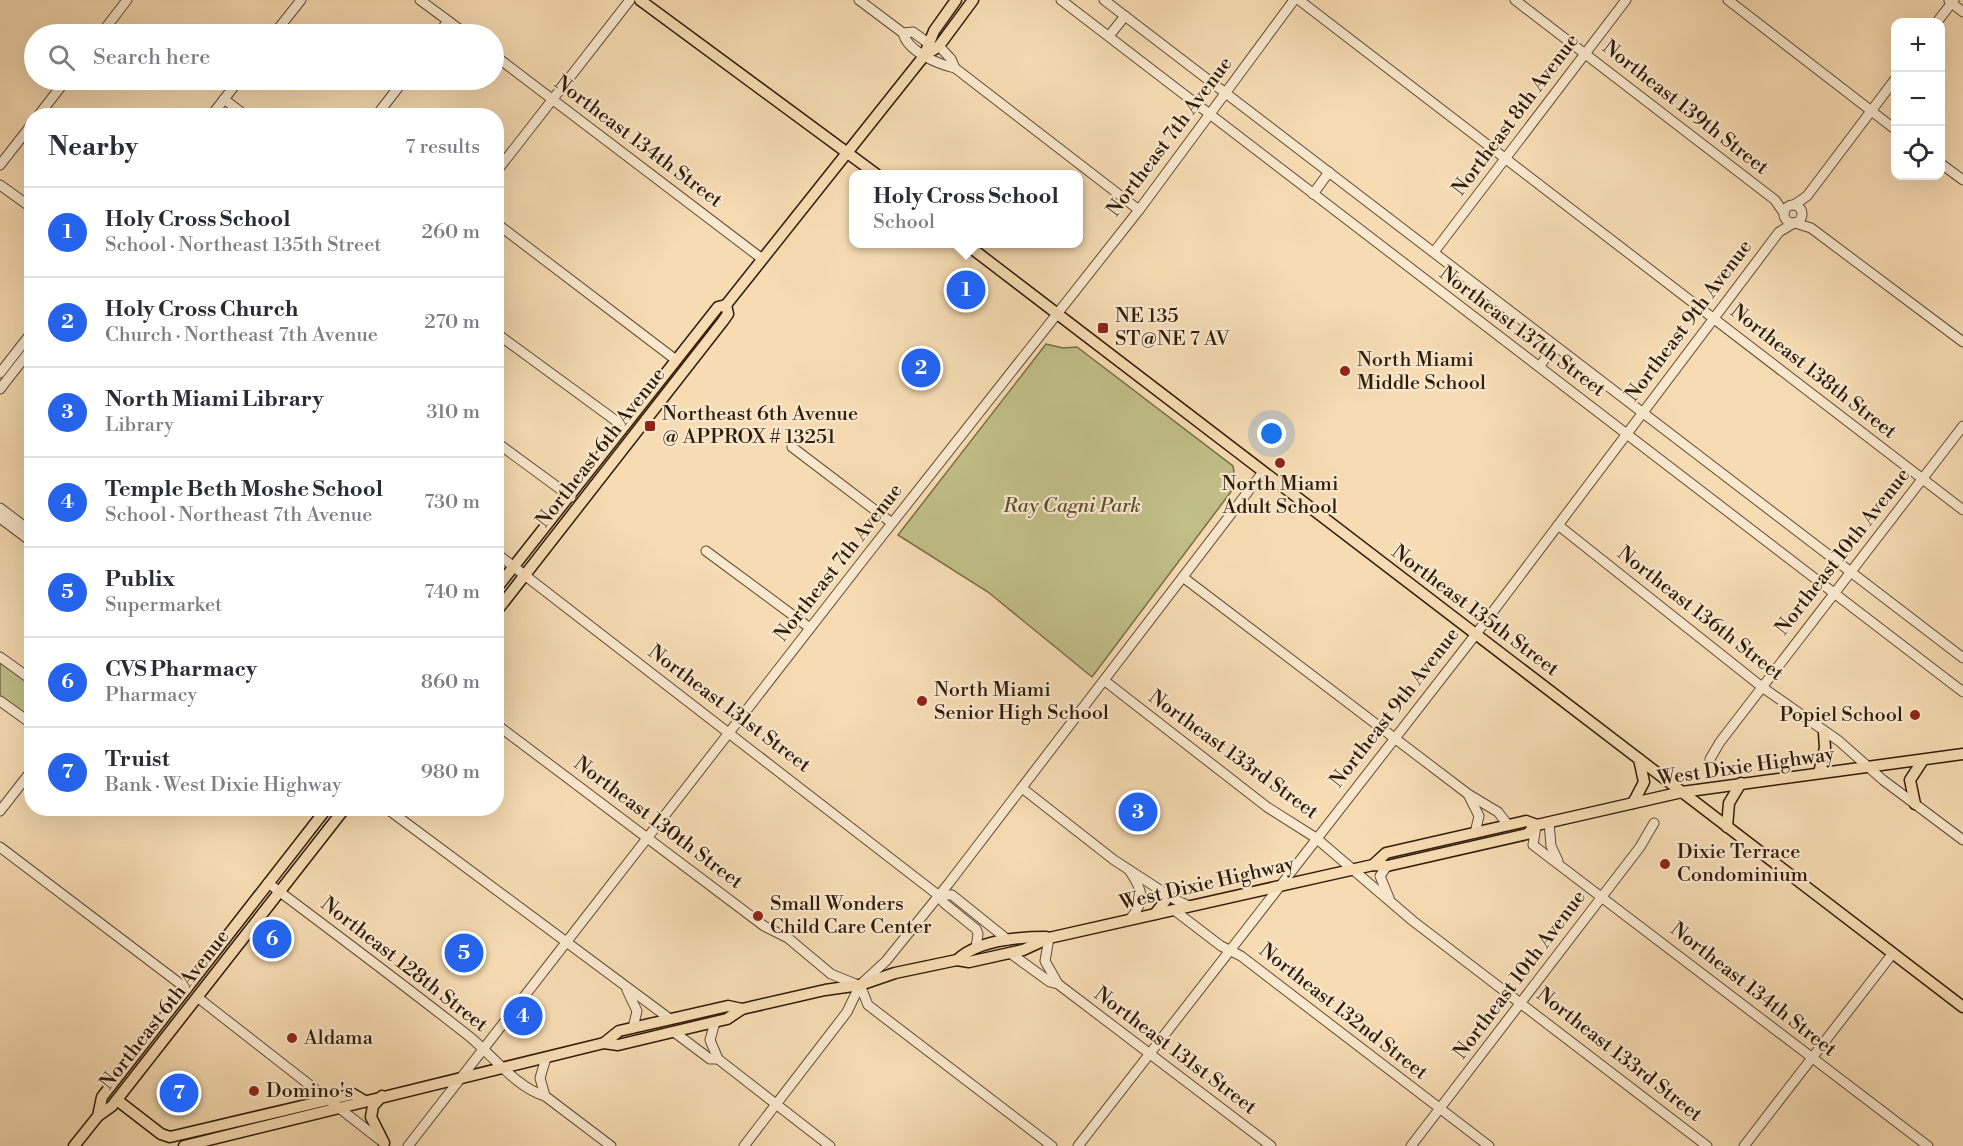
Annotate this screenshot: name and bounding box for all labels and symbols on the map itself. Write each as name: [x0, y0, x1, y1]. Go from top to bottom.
street label: Northeast 8th Avenue: [1447, 29, 1585, 201]
street label: Northeast 139th Street: [1597, 35, 1773, 181]
street label: Northeast 7th Avenue: [1102, 52, 1238, 222]
street label: Northeast 134th Street: [549, 71, 727, 213]
street label: Northeast 9th Avenue: [1620, 235, 1758, 407]
street label: Northeast 137th Street: [1434, 261, 1610, 403]
pin: 1: [946, 268, 986, 312]
street label: Northeast 138th Street: [1725, 299, 1901, 445]
place label: NE 135 ST@NE 7 AV: [1115, 304, 1231, 352]
marker: NE 135 ST@NE 7 AV: [1096, 321, 1110, 335]
pin: 2: [902, 346, 940, 391]
place label: North Miami Middle School: [1357, 348, 1486, 396]
street label: Northeast 6th Avenue: [531, 363, 671, 533]
marker: North Miami Middle School: [1338, 364, 1352, 378]
place label: Northeast 6th Avenue @ APPROX # 13251: [662, 402, 858, 450]
marker: Northeast 6th Avenue @ APPROX # 13251: [643, 419, 657, 433]
your location: [1257, 419, 1286, 448]
marker: North Miami Adult School: [1273, 456, 1287, 470]
street label: Northeast 10th Avenue: [1770, 463, 1916, 641]
place label: North Miami Adult School: [1221, 472, 1339, 520]
street label: Northeast 7th Avenue: [769, 479, 909, 647]
park label: Ray Cagni Park: [1002, 494, 1141, 519]
street label: Northeast 135th Street: [1386, 540, 1564, 682]
street label: Northeast 136th Street: [1612, 541, 1788, 687]
street label: Northeast 9th Avenue: [1325, 623, 1465, 793]
street label: Northeast 131st Street: [643, 640, 815, 778]
place label: North Miami Senior High School: [934, 678, 1109, 726]
street label: Northeast 133rd Street: [1143, 685, 1323, 825]
marker: North Miami Senior High School: [915, 694, 929, 708]
place label: Popiel School: [1779, 703, 1903, 728]
marker: Popiel School: [1908, 708, 1922, 722]
street label: West Dixie Highway: [1655, 742, 1836, 792]
street label: Northeast 130th Street: [569, 751, 747, 895]
pin: 3: [1118, 790, 1158, 834]
place label: Dixie Terrace Condominium: [1677, 840, 1809, 888]
street label: West Dixie Highway: [1116, 852, 1297, 916]
marker: Dixie Terrace Condominium: [1658, 857, 1672, 871]
street label: Northeast 10th Avenue: [1448, 886, 1592, 1064]
street label: Northeast 128th Street: [316, 892, 492, 1038]
place label: Small Wonders Child Care Center: [770, 892, 932, 940]
marker: Small Wonders Child Care Center: [751, 909, 765, 923]
pin: 6: [252, 916, 292, 962]
street label: Northeast 134th Street: [1665, 917, 1841, 1063]
street label: Northeast 6th Avenue: [95, 925, 235, 1095]
pin: 5: [444, 930, 484, 976]
street label: Northeast 132nd Street: [1254, 938, 1432, 1086]
street label: Northeast 131st Street: [1089, 982, 1261, 1120]
street label: Northeast 133rd Street: [1531, 982, 1707, 1128]
pin: 4: [504, 994, 542, 1038]
place label: Aldama: [303, 1026, 374, 1051]
marker: Aldama: [285, 1031, 299, 1045]
pin: 7: [160, 1070, 198, 1116]
place label: Domino's: [266, 1079, 353, 1104]
marker: Domino's: [247, 1084, 261, 1098]

